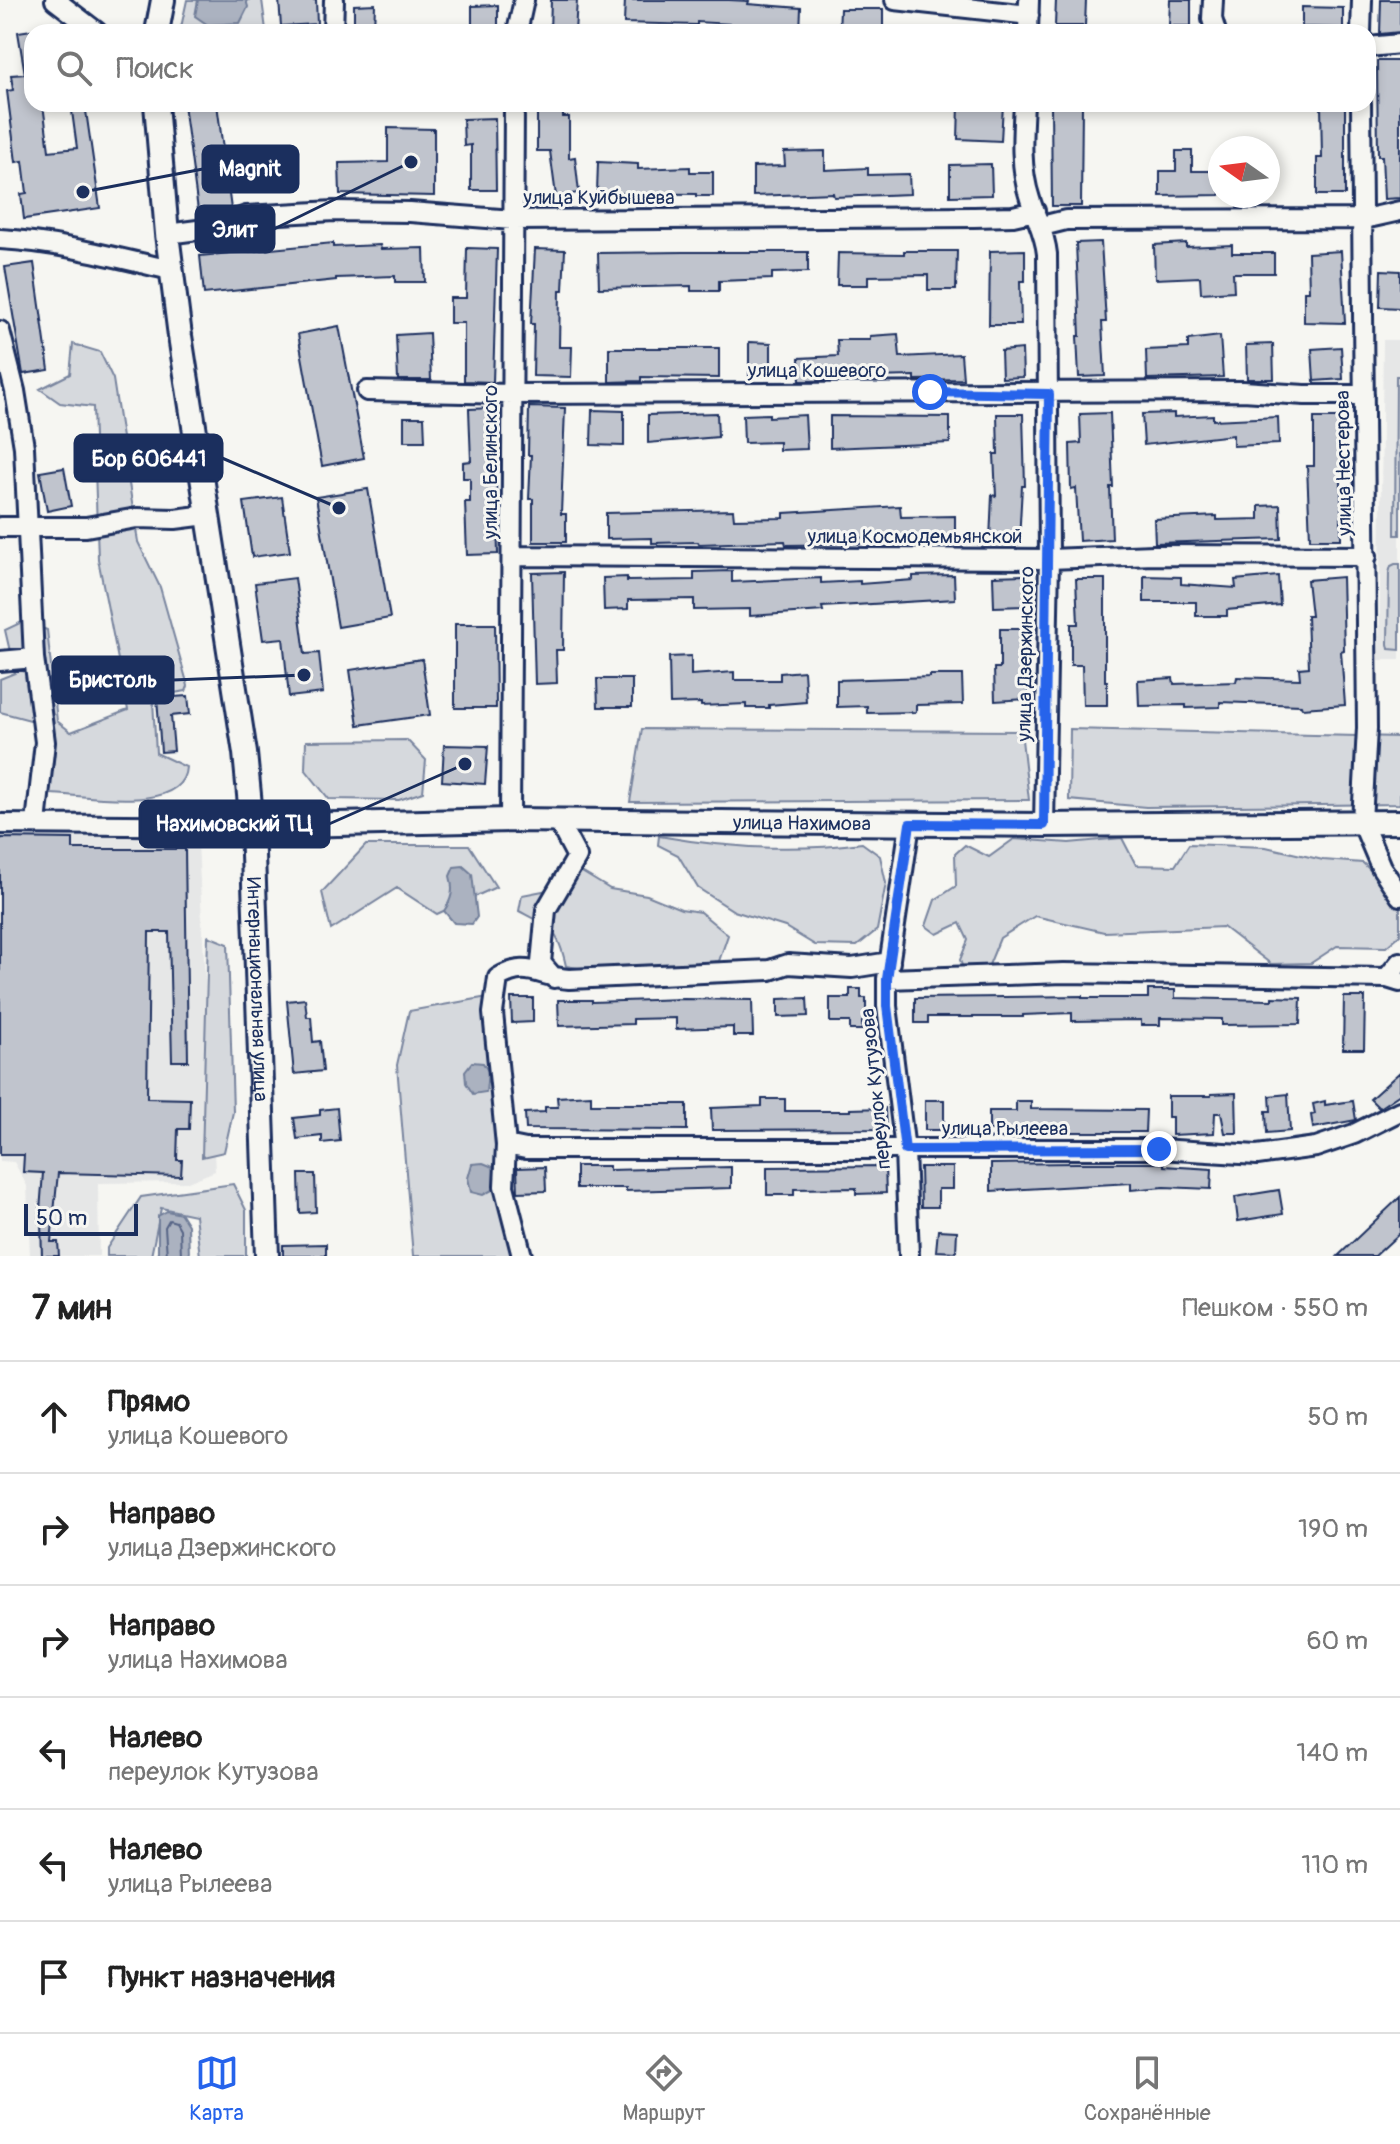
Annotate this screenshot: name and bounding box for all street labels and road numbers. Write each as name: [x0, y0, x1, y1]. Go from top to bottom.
street label: улица Куйбышева: [522, 185, 675, 210]
street label: улица Кошевого: [747, 358, 887, 383]
street label: улица Белинского: [478, 385, 503, 540]
street label: улица Нестерова: [1330, 390, 1357, 537]
street label: улица Космодемьянской: [807, 524, 1022, 549]
street label: улица Дзержинского: [1011, 566, 1040, 743]
street label: улица Нахимова: [732, 810, 871, 836]
street label: Интернациональная улица: [241, 877, 274, 1102]
street label: переулок Кутузова: [855, 1007, 896, 1171]
street label: улица Рылеева: [941, 1116, 1068, 1141]

